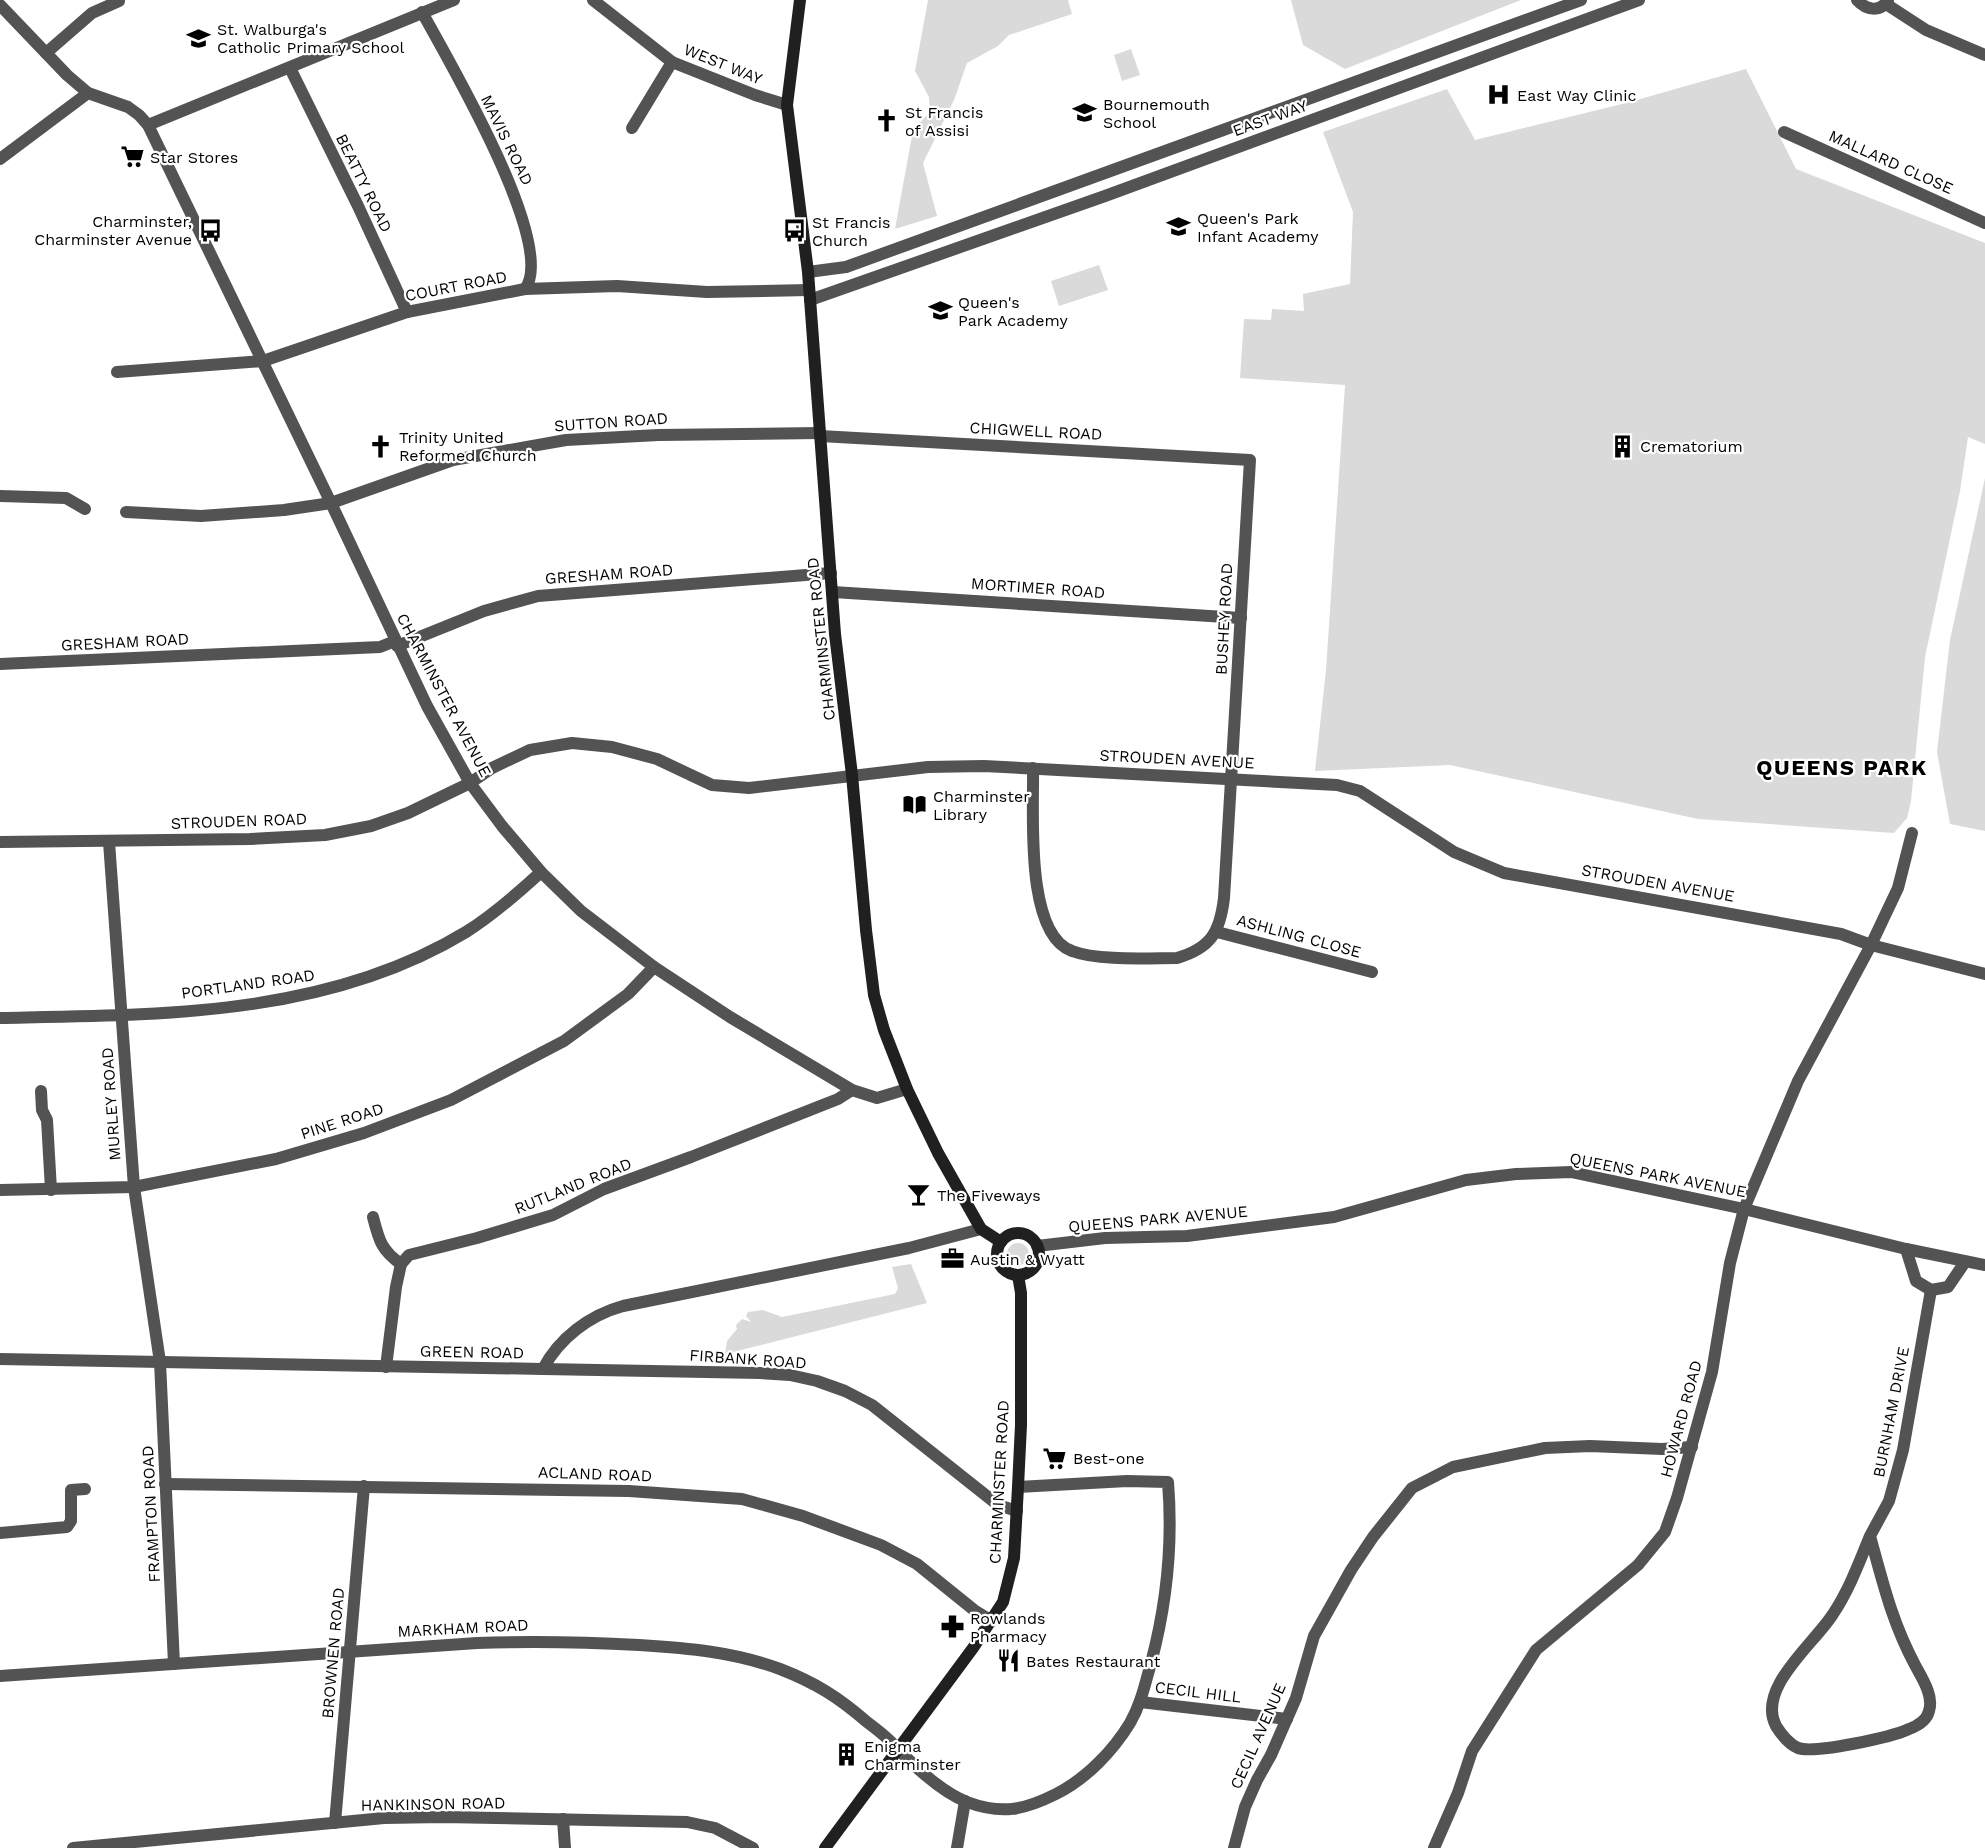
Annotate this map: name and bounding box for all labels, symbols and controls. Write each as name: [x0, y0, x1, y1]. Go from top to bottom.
place label: St. Walburga's Catholic Primary School: [217, 20, 404, 57]
school or university icon: St. Walburga's Catholic Primary School: [186, 25, 212, 51]
street label: WEST WAY: [681, 40, 765, 88]
hospital icon: East Way Clinic: [1486, 82, 1512, 108]
place label: East Way Clinic: [1517, 86, 1636, 105]
street label: MAVIS ROAD: [477, 92, 537, 188]
place label: Bournemouth School: [1103, 95, 1210, 132]
street label: EAST WAY: [1230, 96, 1310, 140]
school or university icon: Bournemouth School: [1072, 100, 1098, 126]
place label: St Francis of Assisi: [905, 103, 983, 140]
church icon: St Francis of Assisi: [874, 108, 900, 134]
street label: MALLARD CLOSE: [1826, 126, 1956, 198]
street label: BEATTY ROAD: [332, 131, 396, 235]
supermarket icon: Star Stores: [119, 144, 145, 170]
place label: Star Stores: [150, 148, 238, 167]
place label: Queen's Park Infant Academy: [1197, 209, 1319, 246]
place label: Charminster, Charminster Avenue: [34, 212, 192, 249]
place label: St Francis Church: [812, 213, 890, 250]
school or university icon: Queen's Park Infant Academy: [1166, 214, 1192, 240]
bus stop icon: Charminster, Charminster Avenue: [197, 217, 223, 243]
bus stop icon: St Francis Church: [781, 218, 807, 244]
street label: COURT ROAD: [403, 267, 509, 305]
place label: Queen's Park Academy: [958, 293, 1069, 330]
school or university icon: Queen's Park Academy: [927, 298, 953, 324]
street label: SUTTON ROAD: [553, 409, 669, 435]
street label: CHIGWELL ROAD: [969, 418, 1103, 444]
place label: Trinity United Reformed Church: [399, 428, 537, 465]
church icon: Trinity United Reformed Church: [368, 433, 394, 459]
building icon: Crematorium: [1609, 433, 1635, 459]
place label: Crematorium: [1640, 437, 1743, 456]
street label: CHARMINSTER ROAD: [803, 556, 839, 722]
street label: GRESHAM ROAD: [544, 560, 674, 588]
street label: BUSHEY ROAD: [1212, 562, 1236, 676]
street label: MORTIMER ROAD: [970, 574, 1106, 602]
street label: CHARMINSTER AVENUE: [393, 610, 495, 780]
street label: GRESHAM ROAD: [60, 629, 190, 655]
street label: STROUDEN AVENUE: [1099, 745, 1255, 773]
district label: QUEENS PARK: [1756, 755, 1928, 780]
place label: Charminster Library: [933, 787, 1030, 824]
library icon: Charminster Library: [902, 792, 928, 818]
street label: STROUDEN ROAD: [170, 809, 308, 833]
street label: STROUDEN AVENUE: [1580, 860, 1736, 906]
street label: ASHLING CLOSE: [1235, 910, 1363, 962]
street label: PORTLAND ROAD: [180, 965, 316, 1003]
street label: MURLEY ROAD: [98, 1047, 124, 1161]
street label: PINE ROAD: [298, 1099, 386, 1143]
street label: QUEENS PARK AVENUE: [1568, 1149, 1748, 1201]
street label: RUTLAND ROAD: [512, 1154, 634, 1218]
bar icon: The Fiveways: [906, 1182, 932, 1208]
place label: The Fiveways: [937, 1186, 1041, 1205]
street label: QUEENS PARK AVENUE: [1068, 1202, 1248, 1236]
office icon: Austin & Wyatt: [939, 1246, 965, 1272]
place label: Austin & Wyatt: [970, 1250, 1085, 1269]
street label: GREEN ROAD: [420, 1342, 524, 1362]
street label: FIRBANK ROAD: [689, 1345, 807, 1373]
street label: BURNHAM DRIVE: [1869, 1345, 1913, 1479]
street label: HOWARD ROAD: [1656, 1358, 1706, 1480]
street label: CHARMINSTER ROAD: [985, 1400, 1013, 1564]
street label: FRAMPTON ROAD: [138, 1445, 164, 1583]
supermarket icon: Best-one: [1042, 1445, 1068, 1471]
place label: Best-one: [1073, 1449, 1145, 1468]
street label: ACLAND ROAD: [538, 1463, 652, 1485]
street label: BROWNEN ROAD: [318, 1587, 348, 1719]
place label: Rowlands Pharmacy: [970, 1609, 1047, 1646]
pharmacy icon: Rowlands Pharmacy: [939, 1614, 965, 1640]
street label: MARKHAM ROAD: [397, 1615, 529, 1641]
restaurant icon: Bates Restaurant: [995, 1648, 1021, 1674]
place label: Bates Restaurant: [1026, 1652, 1161, 1671]
street label: CECIL HILL: [1154, 1677, 1243, 1707]
street label: CECIL AVENUE: [1226, 1680, 1290, 1792]
place label: Enigma Charminster: [864, 1737, 961, 1774]
building icon: Enigma Charminster: [833, 1742, 859, 1768]
street label: HANKINSON ROAD: [360, 1793, 506, 1815]

